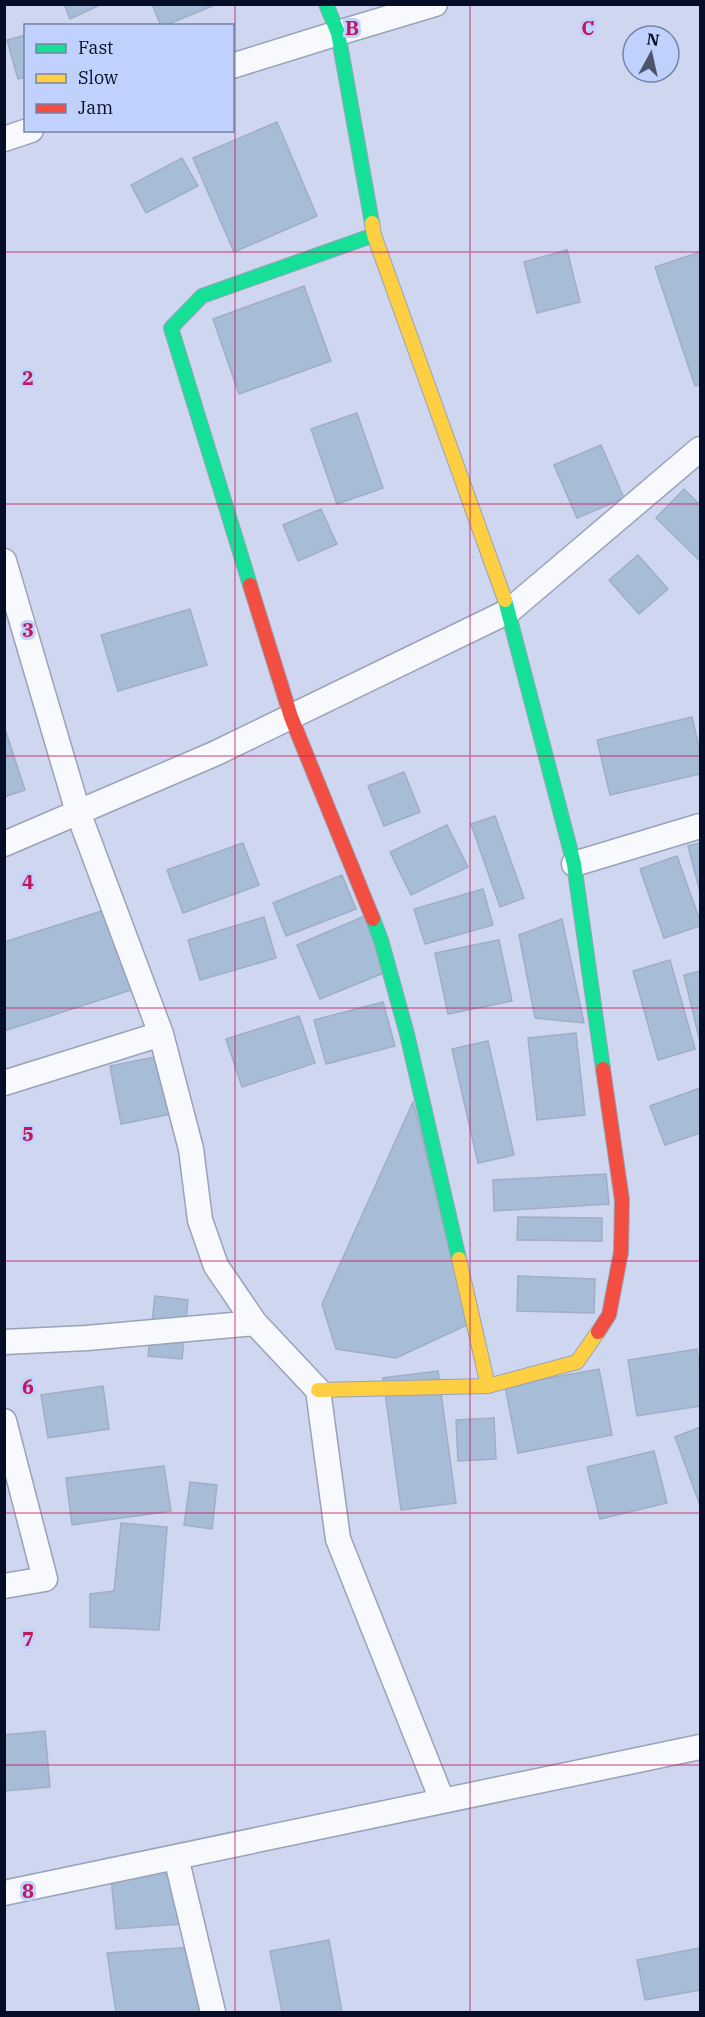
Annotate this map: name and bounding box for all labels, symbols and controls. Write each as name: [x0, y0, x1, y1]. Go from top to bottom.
text: B: [345, 14, 359, 41]
text: C: [581, 14, 595, 41]
legend: [24, 24, 234, 132]
north arrow: [621, 24, 681, 84]
text: N: [645, 28, 661, 50]
text: Fast: [78, 36, 113, 59]
text: Slow: [78, 66, 118, 89]
text: Jam: [78, 96, 113, 119]
text: 2: [22, 364, 34, 391]
text: 3: [22, 616, 34, 643]
text: 4: [22, 868, 34, 895]
text: 5: [22, 1120, 34, 1147]
text: 6: [22, 1373, 34, 1400]
text: 7: [22, 1625, 34, 1652]
text: 8: [22, 1877, 34, 1904]

